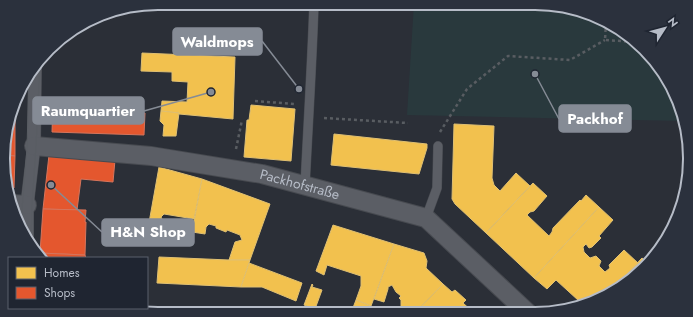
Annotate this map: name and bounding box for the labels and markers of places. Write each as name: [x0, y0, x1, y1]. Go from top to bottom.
callout: Waldmops: [173, 28, 262, 55]
callout: Raumquartier: [33, 97, 144, 124]
callout: Packhof: [559, 105, 631, 132]
callout: H&N Shop: [102, 219, 194, 246]

